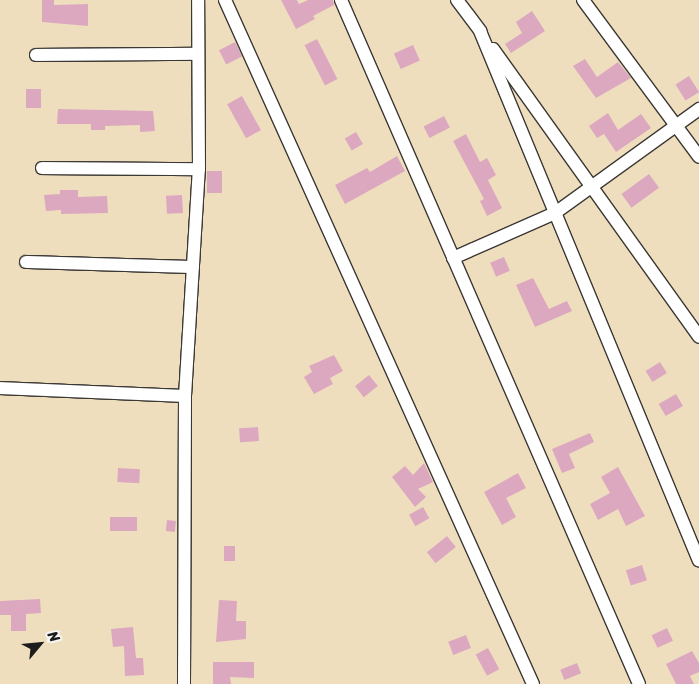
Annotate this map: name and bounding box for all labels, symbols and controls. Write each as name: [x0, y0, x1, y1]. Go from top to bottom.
north arrow: [15, 619, 65, 669]
text: N: [40, 627, 67, 647]

